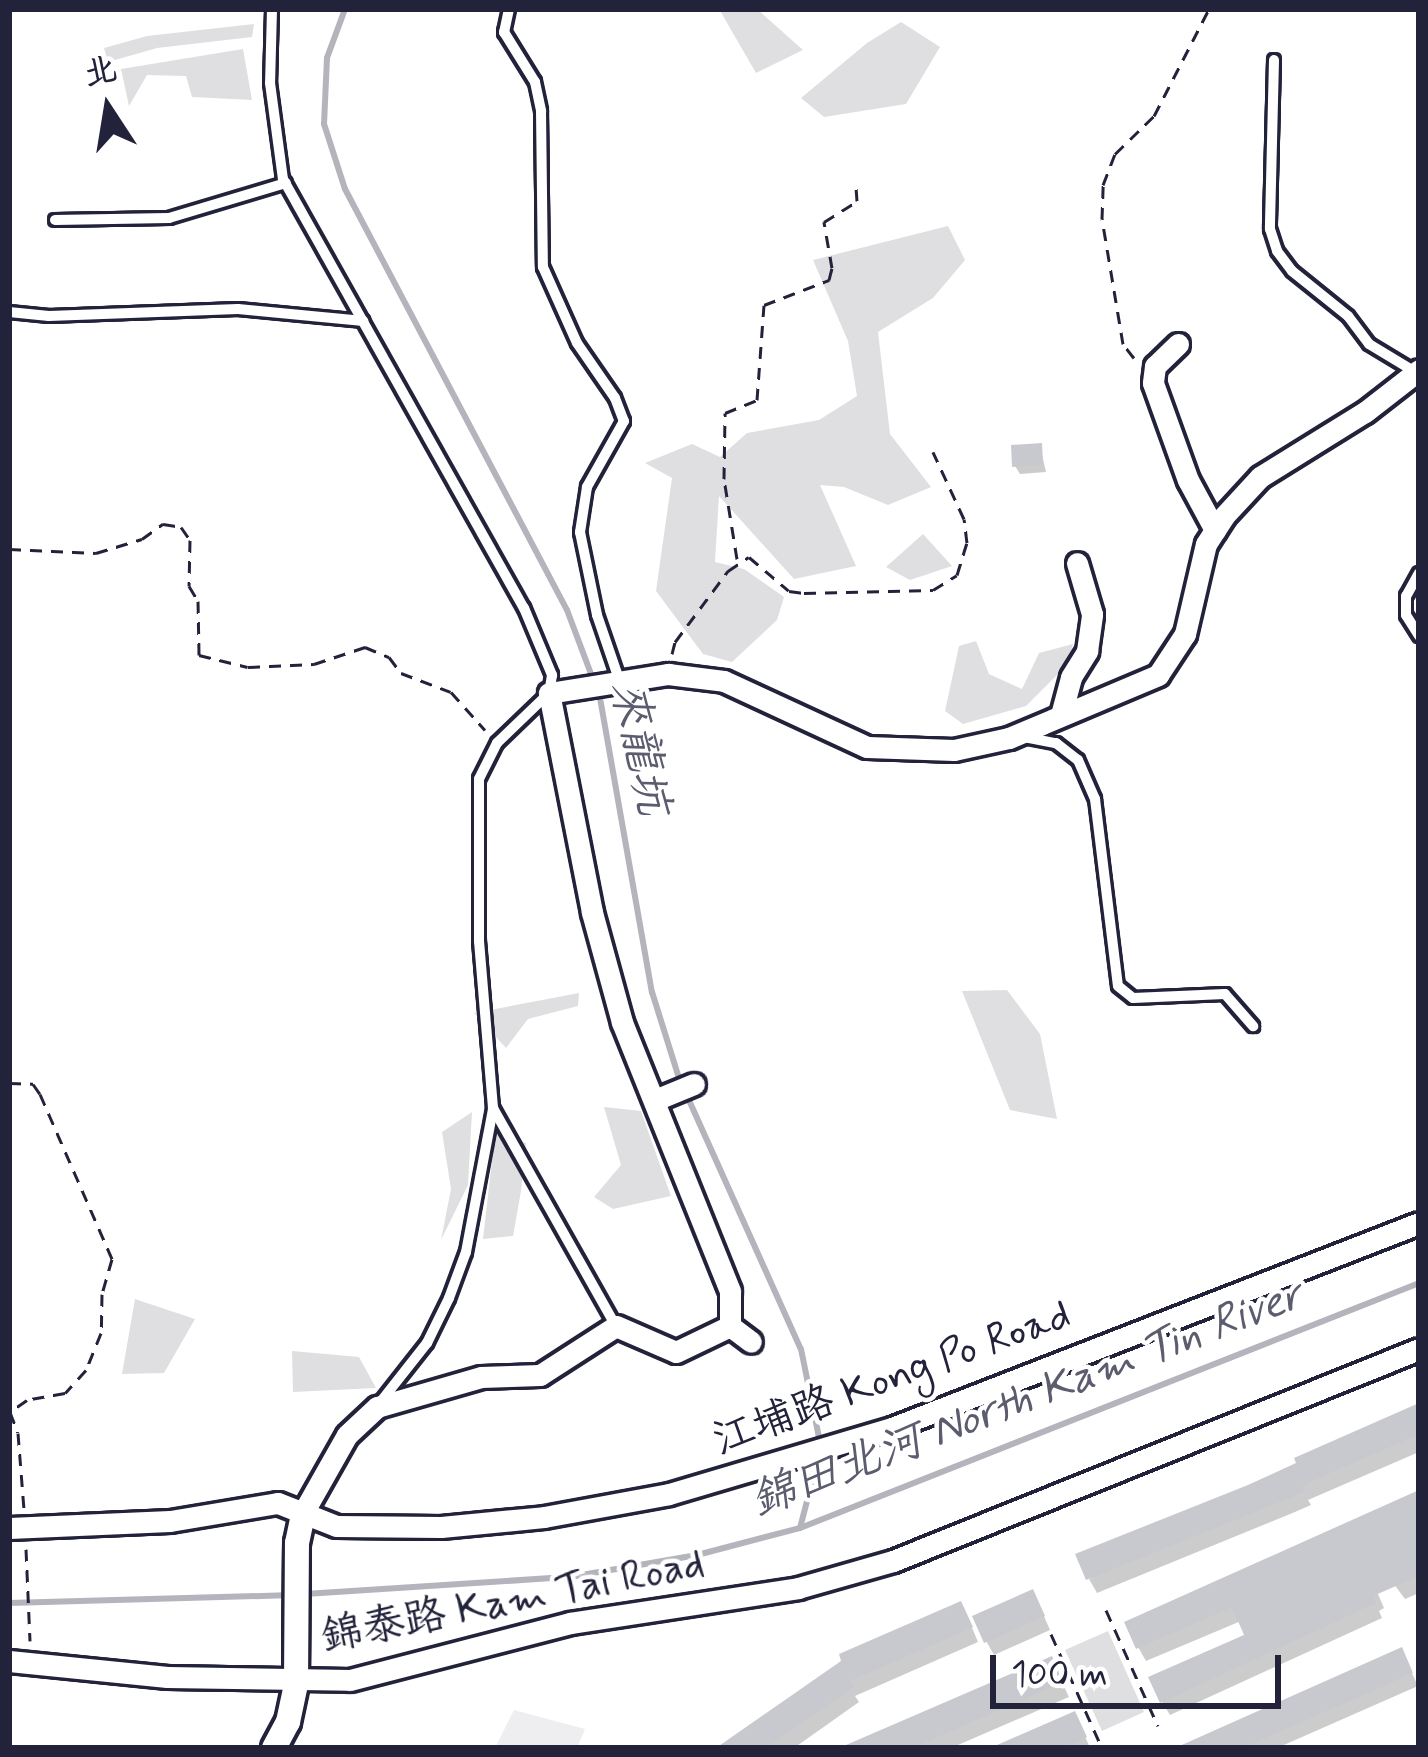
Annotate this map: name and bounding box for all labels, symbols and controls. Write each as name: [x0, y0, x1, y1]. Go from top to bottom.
north arrow: [48, 48, 168, 168]
text: 北: [80, 48, 121, 98]
water label: 來龍坑: [599, 676, 679, 820]
water label: 錦田北河 North Kam Tin River: [743, 1269, 1311, 1529]
street label: 江埔路 Kong Po Road: [708, 1291, 1076, 1467]
street label: 錦泰路 Kam Tai Road: [319, 1541, 707, 1663]
scale bar: [996, 1631, 1287, 1705]
text: 100 m: [1011, 1652, 1108, 1699]

